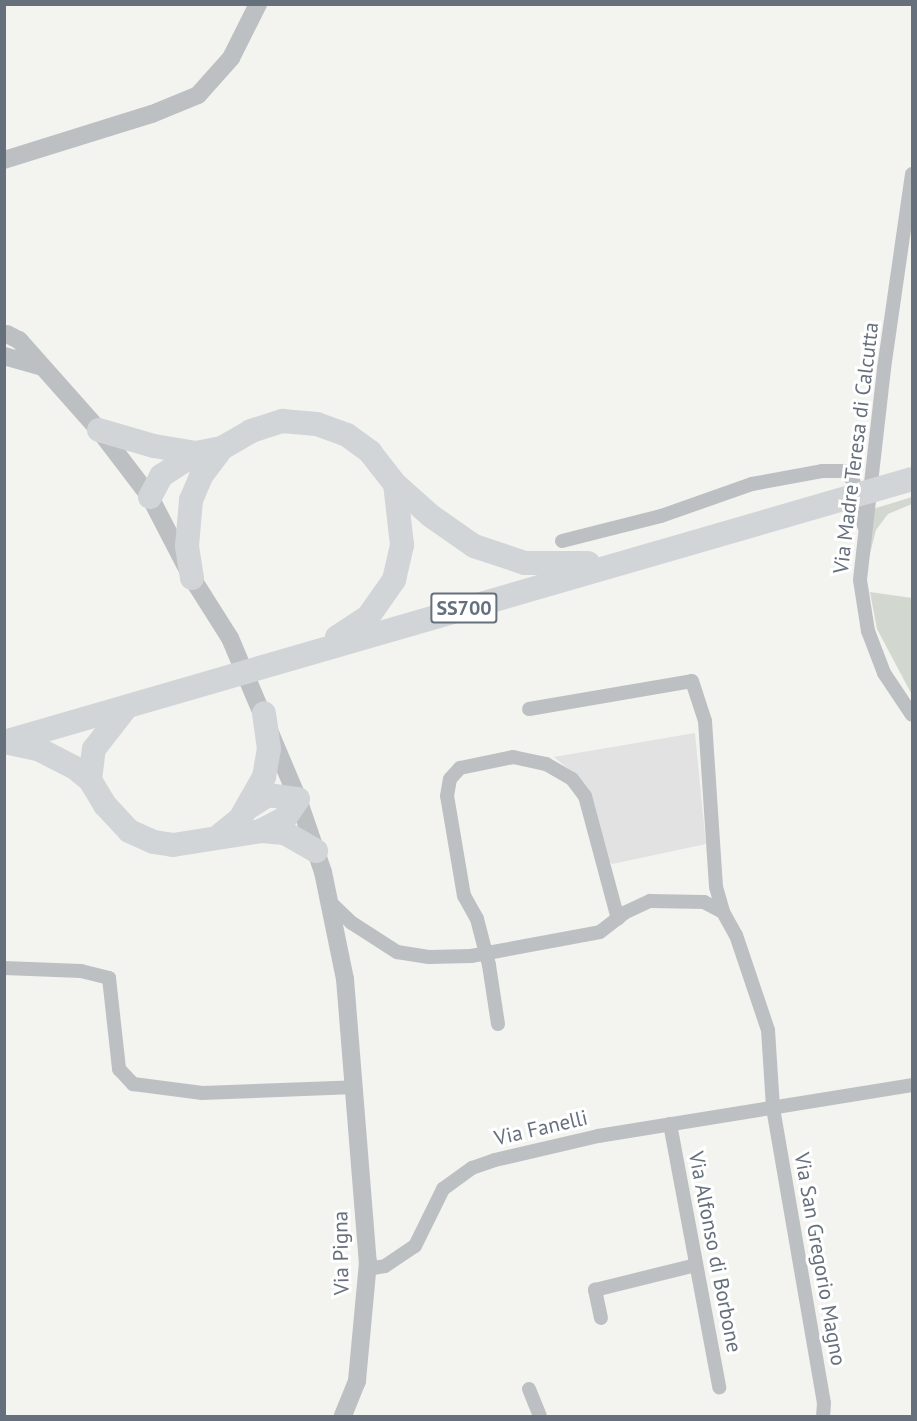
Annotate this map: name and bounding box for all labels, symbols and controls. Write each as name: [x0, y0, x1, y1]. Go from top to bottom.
street label: Via Madre Teresa di Calcutta: [828, 321, 884, 575]
road number: SS700: [430, 591, 498, 625]
street label: Via Fanelli: [492, 1105, 590, 1151]
street label: Via Alfonso di Borbone: [683, 1149, 747, 1355]
street label: Via San Gregorio Magno: [789, 1151, 851, 1367]
street label: Via Pigna: [328, 1211, 354, 1295]

